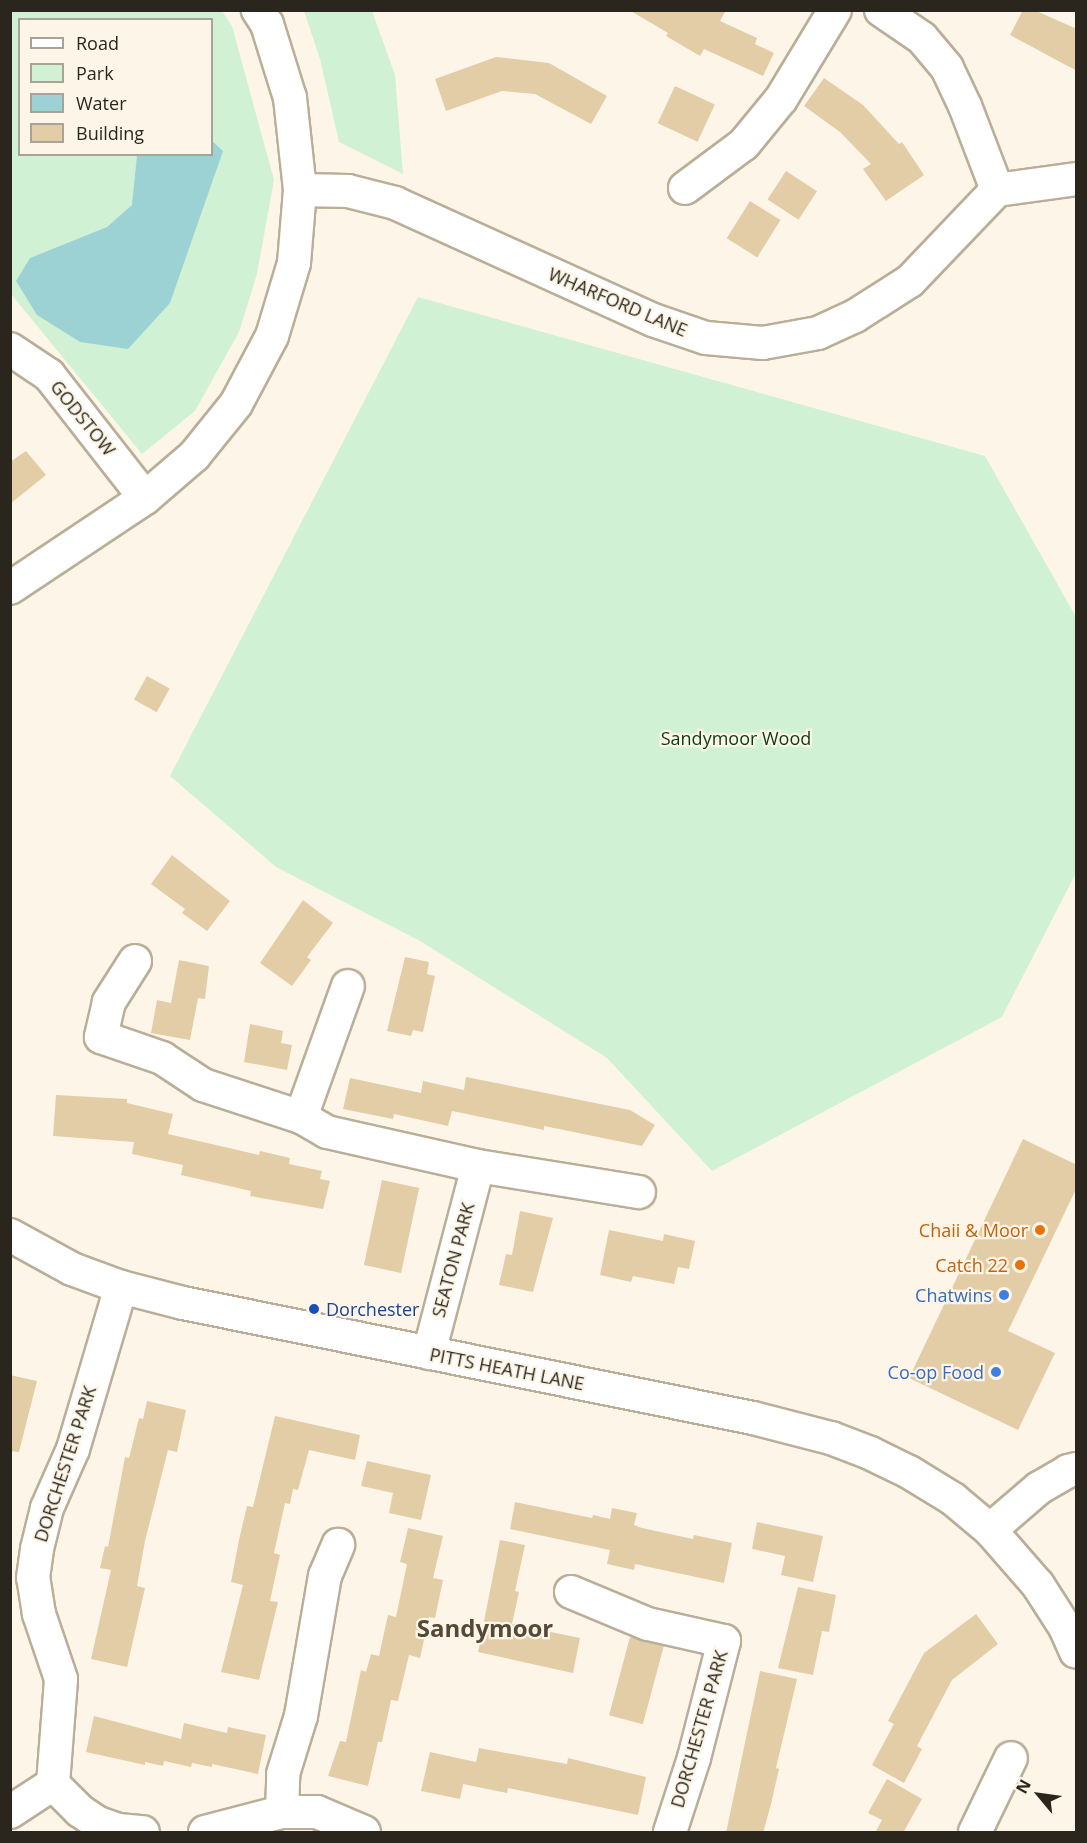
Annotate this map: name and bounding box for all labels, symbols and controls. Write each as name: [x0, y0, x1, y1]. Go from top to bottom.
legend: [18, 18, 213, 156]
text: Road: [76, 31, 119, 55]
text: Park: [76, 61, 114, 85]
text: Water: [76, 91, 127, 115]
text: Building: [76, 121, 144, 145]
street label: WHARFORD LANE: [545, 263, 691, 341]
street label: GODSTOW: [46, 376, 120, 460]
park label: Sandymoor Wood: [661, 727, 811, 749]
street label: SEATON PARK: [427, 1200, 479, 1320]
place label: Chaii & Moor: [919, 1219, 1028, 1241]
marker: Chaii & Moor: [1033, 1223, 1047, 1237]
place label: Catch 22: [935, 1254, 1008, 1276]
marker: Catch 22: [1013, 1258, 1027, 1272]
place label: Chatwins: [915, 1284, 992, 1306]
marker: Chatwins: [997, 1288, 1011, 1302]
place label: Dorchester: [326, 1298, 419, 1320]
marker: Dorchester: [307, 1302, 321, 1316]
street label: PITTS HEATH LANE: [428, 1343, 586, 1395]
place label: Co-op Food: [888, 1361, 984, 1383]
marker: Co-op Food: [989, 1365, 1003, 1379]
street label: DORCHESTER PARK: [30, 1383, 100, 1545]
district label: Sandymoor: [417, 1614, 553, 1642]
street label: DORCHESTER PARK: [666, 1648, 732, 1810]
north arrow: [1009, 1765, 1069, 1825]
text: N: [1010, 1775, 1036, 1797]

